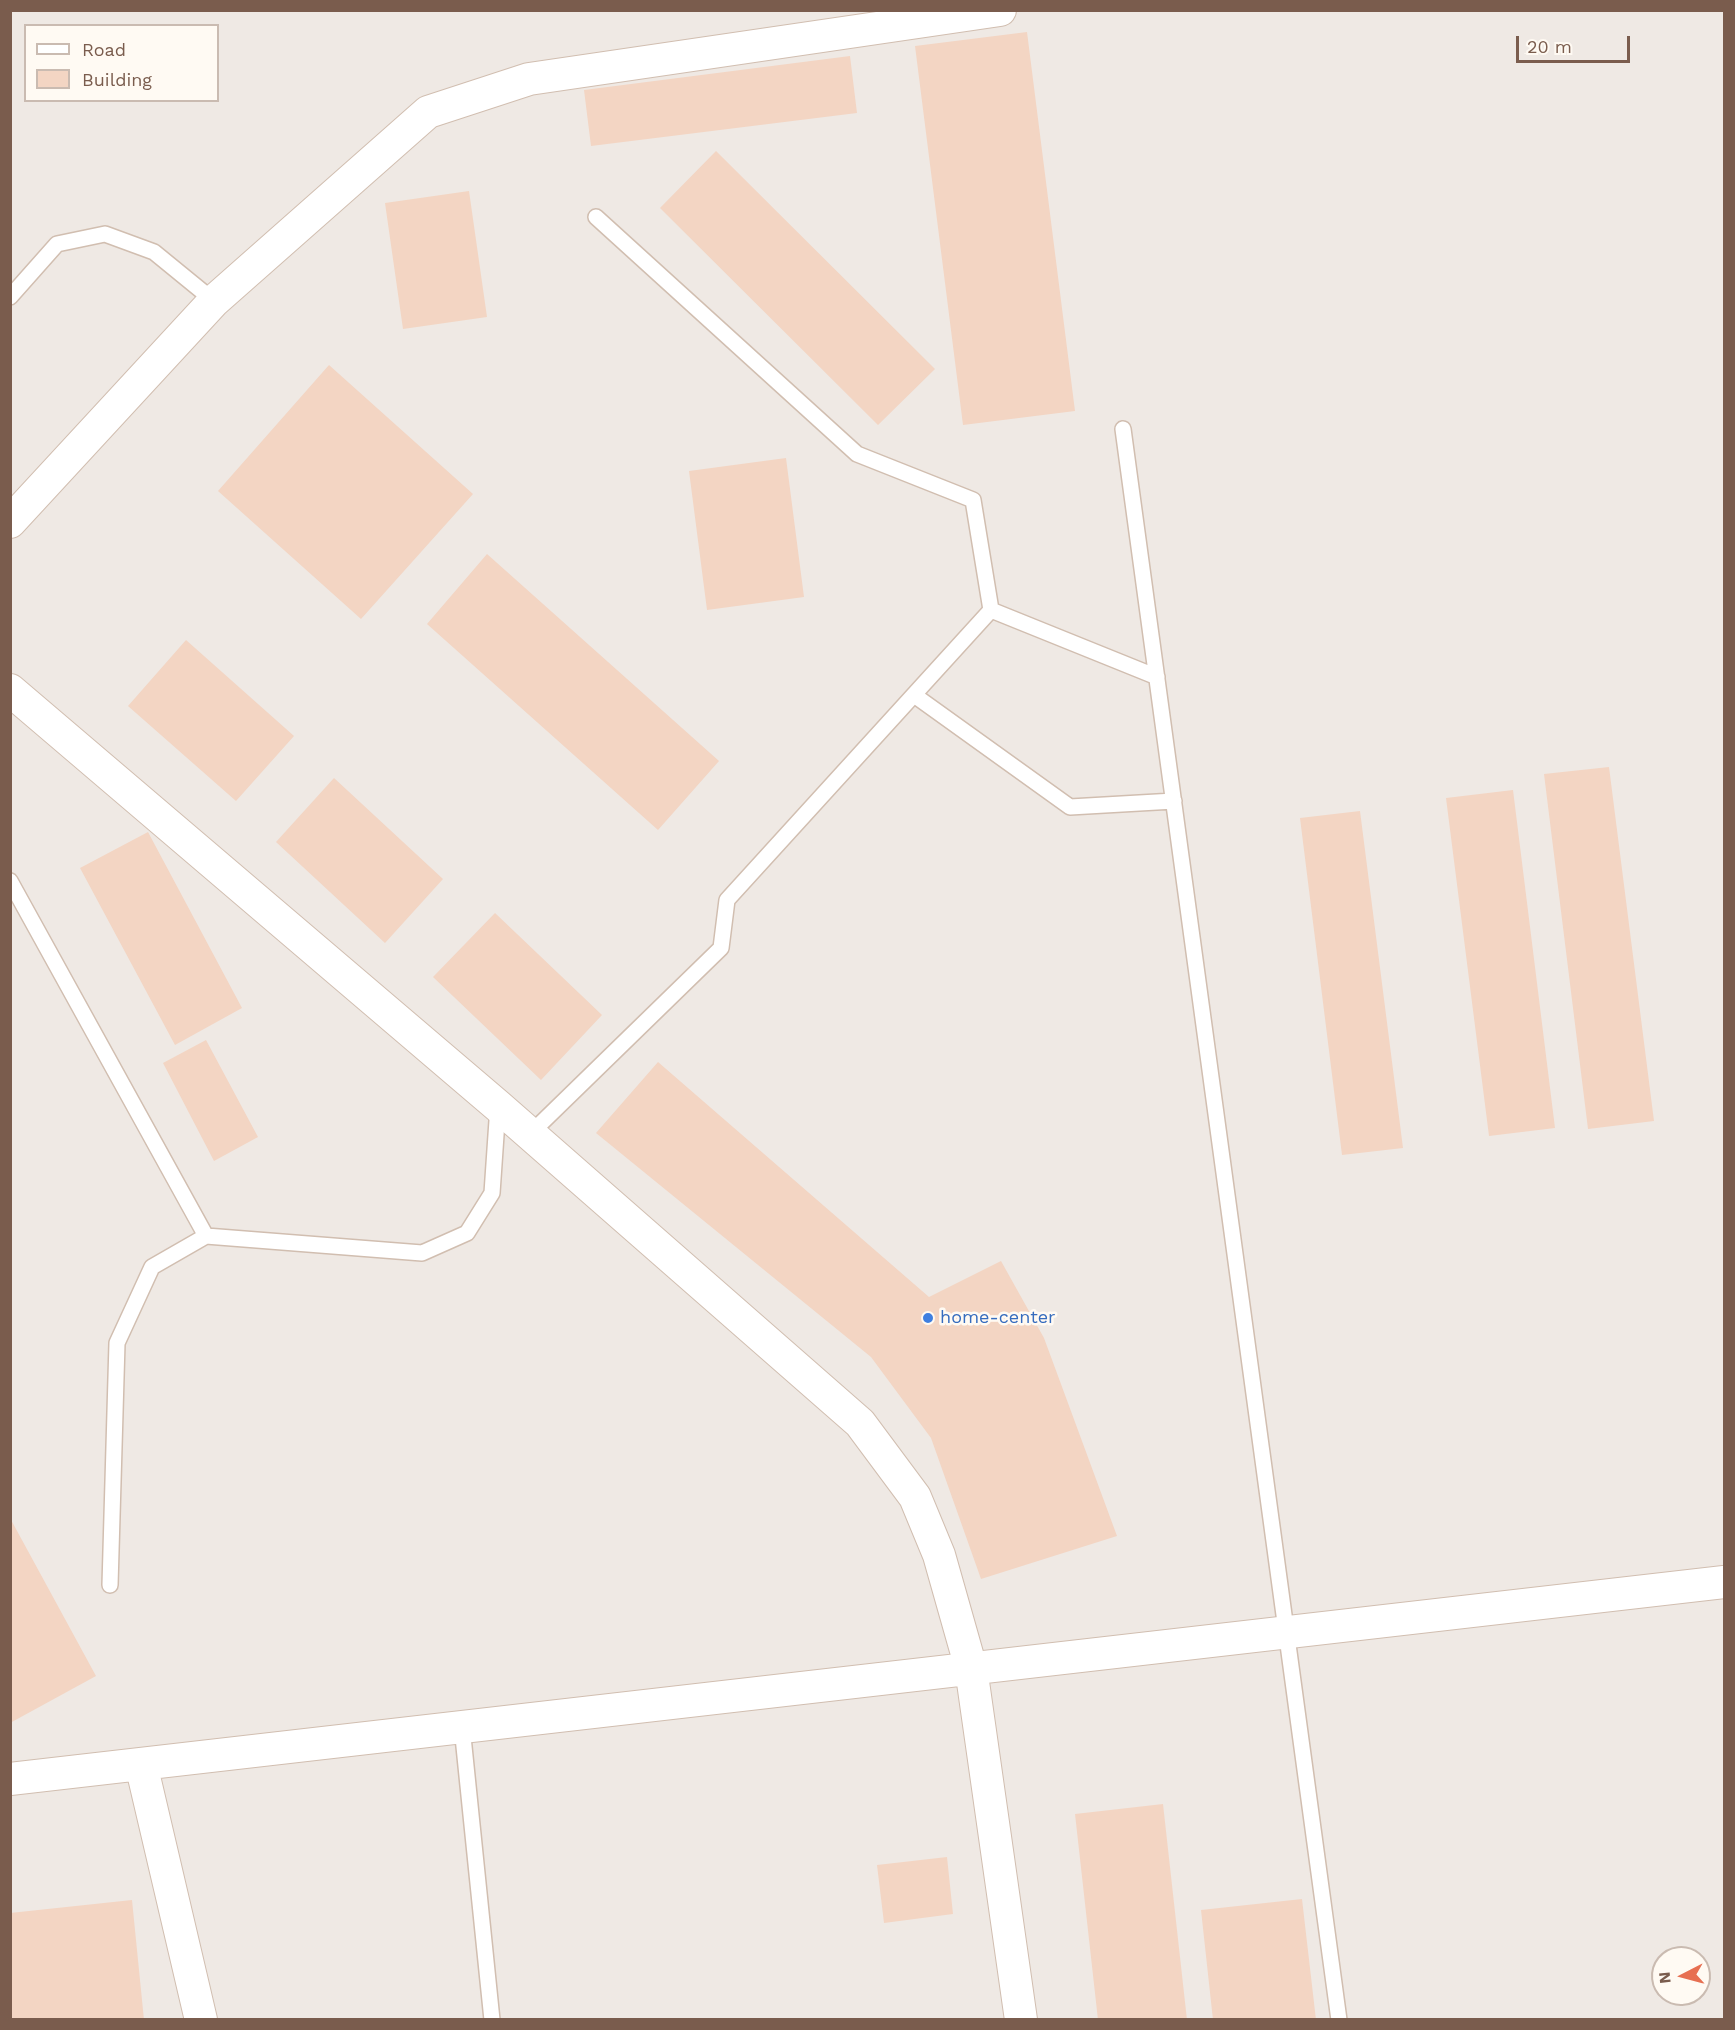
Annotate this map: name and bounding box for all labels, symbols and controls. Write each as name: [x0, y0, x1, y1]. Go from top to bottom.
legend: [24, 24, 219, 102]
scale bar: [1519, 24, 1633, 62]
text: 20 m: [1527, 36, 1572, 57]
text: Road: [82, 39, 126, 60]
text: Building: [82, 69, 152, 90]
place label: home-center: [940, 1307, 1055, 1329]
marker: home-center: [921, 1311, 935, 1325]
north arrow: [1651, 1946, 1711, 2006]
text: N: [1655, 1971, 1675, 1985]

